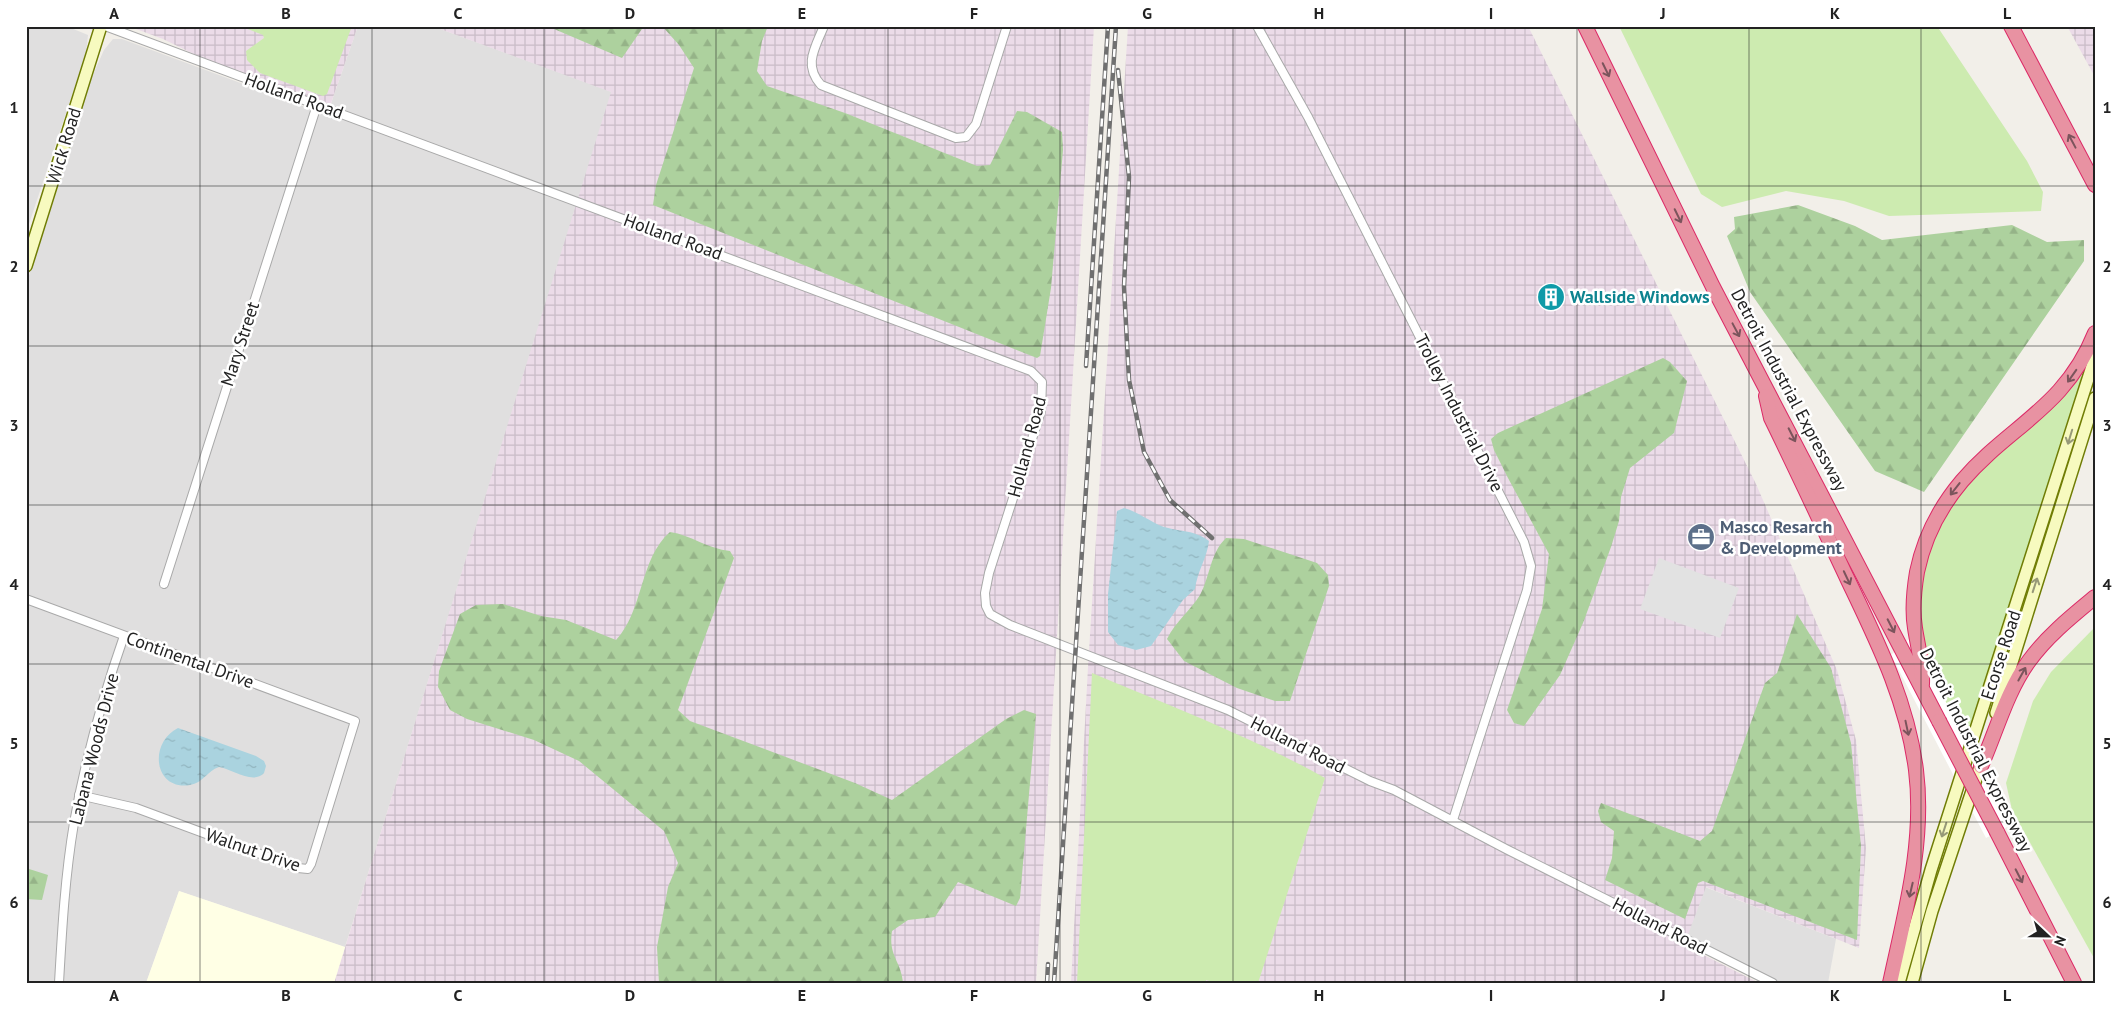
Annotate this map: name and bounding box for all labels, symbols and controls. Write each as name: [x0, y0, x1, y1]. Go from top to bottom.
text: A: [109, 3, 119, 23]
text: B: [281, 3, 291, 23]
text: C: [454, 3, 463, 23]
text: D: [625, 3, 635, 23]
text: E: [798, 3, 806, 23]
text: F: [970, 3, 978, 23]
text: G: [1142, 3, 1152, 23]
text: H: [1314, 3, 1324, 23]
text: I: [1489, 3, 1493, 23]
text: J: [1659, 3, 1666, 23]
text: K: [1830, 3, 1840, 23]
text: L: [2003, 3, 2012, 23]
one-way arrow: [1602, 62, 1611, 77]
street label: Holland Road: [242, 67, 347, 124]
text: 1: [9, 97, 19, 117]
text: 1: [2102, 97, 2112, 117]
street label: Wick Road: [41, 105, 86, 187]
one-way arrow: [2067, 134, 2077, 149]
street label: Holland Road: [621, 208, 726, 265]
one-way arrow: [1674, 208, 1683, 223]
text: 2: [9, 256, 19, 276]
text: 2: [2102, 256, 2112, 276]
building icon: Wallside Windows: [1536, 282, 1566, 312]
street label: Detroit Industrial Expressway: [1726, 284, 1853, 496]
place label: Wallside Windows: [1570, 285, 1710, 308]
street label: Mary Street: [215, 299, 264, 389]
one-way arrow: [1731, 322, 1741, 337]
street label: Trolley Industrial Drive: [1410, 330, 1509, 496]
one-way arrow: [2067, 369, 2077, 383]
street label: Holland Road: [1002, 394, 1051, 500]
text: 3: [9, 415, 19, 435]
text: 3: [2102, 415, 2112, 435]
one-way arrow: [1788, 427, 1797, 442]
one-way arrow: [2064, 428, 2074, 444]
one-way arrow: [1950, 482, 1961, 495]
place label: Masco Resarch & Development: [1720, 515, 1842, 559]
office icon: Masco Resarch & Development: [1686, 522, 1716, 552]
one-way arrow: [1843, 570, 1852, 585]
text: 4: [9, 574, 19, 594]
text: 4: [2102, 574, 2112, 594]
one-way arrow: [2030, 577, 2040, 593]
street label: Ecorse Road: [1975, 607, 2026, 703]
one-way arrow: [1887, 618, 1896, 633]
street label: Continental Drive: [123, 626, 257, 693]
street label: Detroit Industrial Expressway: [1915, 644, 2038, 856]
one-way arrow: [2017, 666, 2027, 681]
street label: Labana Woods Drive: [64, 671, 123, 827]
street label: Holland Road: [1247, 711, 1350, 778]
one-way arrow: [1903, 720, 1912, 736]
text: 5: [9, 733, 19, 753]
text: 5: [2102, 733, 2112, 753]
one-way arrow: [1938, 822, 1948, 838]
street label: Walnut Drive: [203, 823, 304, 877]
one-way arrow: [2014, 868, 2024, 883]
one-way arrow: [1906, 881, 1915, 897]
text: 6: [9, 892, 19, 912]
street label: Holland Road: [1609, 892, 1712, 959]
text: 6: [2102, 892, 2112, 912]
north arrow: [2024, 912, 2074, 962]
text: N: [2050, 933, 2070, 949]
text: A: [109, 985, 119, 1005]
text: B: [281, 985, 291, 1005]
text: C: [454, 985, 463, 1005]
text: D: [625, 985, 635, 1005]
text: E: [798, 985, 806, 1005]
text: F: [970, 985, 978, 1005]
text: G: [1142, 985, 1152, 1005]
text: H: [1314, 985, 1324, 1005]
text: I: [1489, 985, 1493, 1005]
text: J: [1659, 985, 1666, 1005]
text: K: [1830, 985, 1840, 1005]
text: L: [2003, 985, 2012, 1005]

